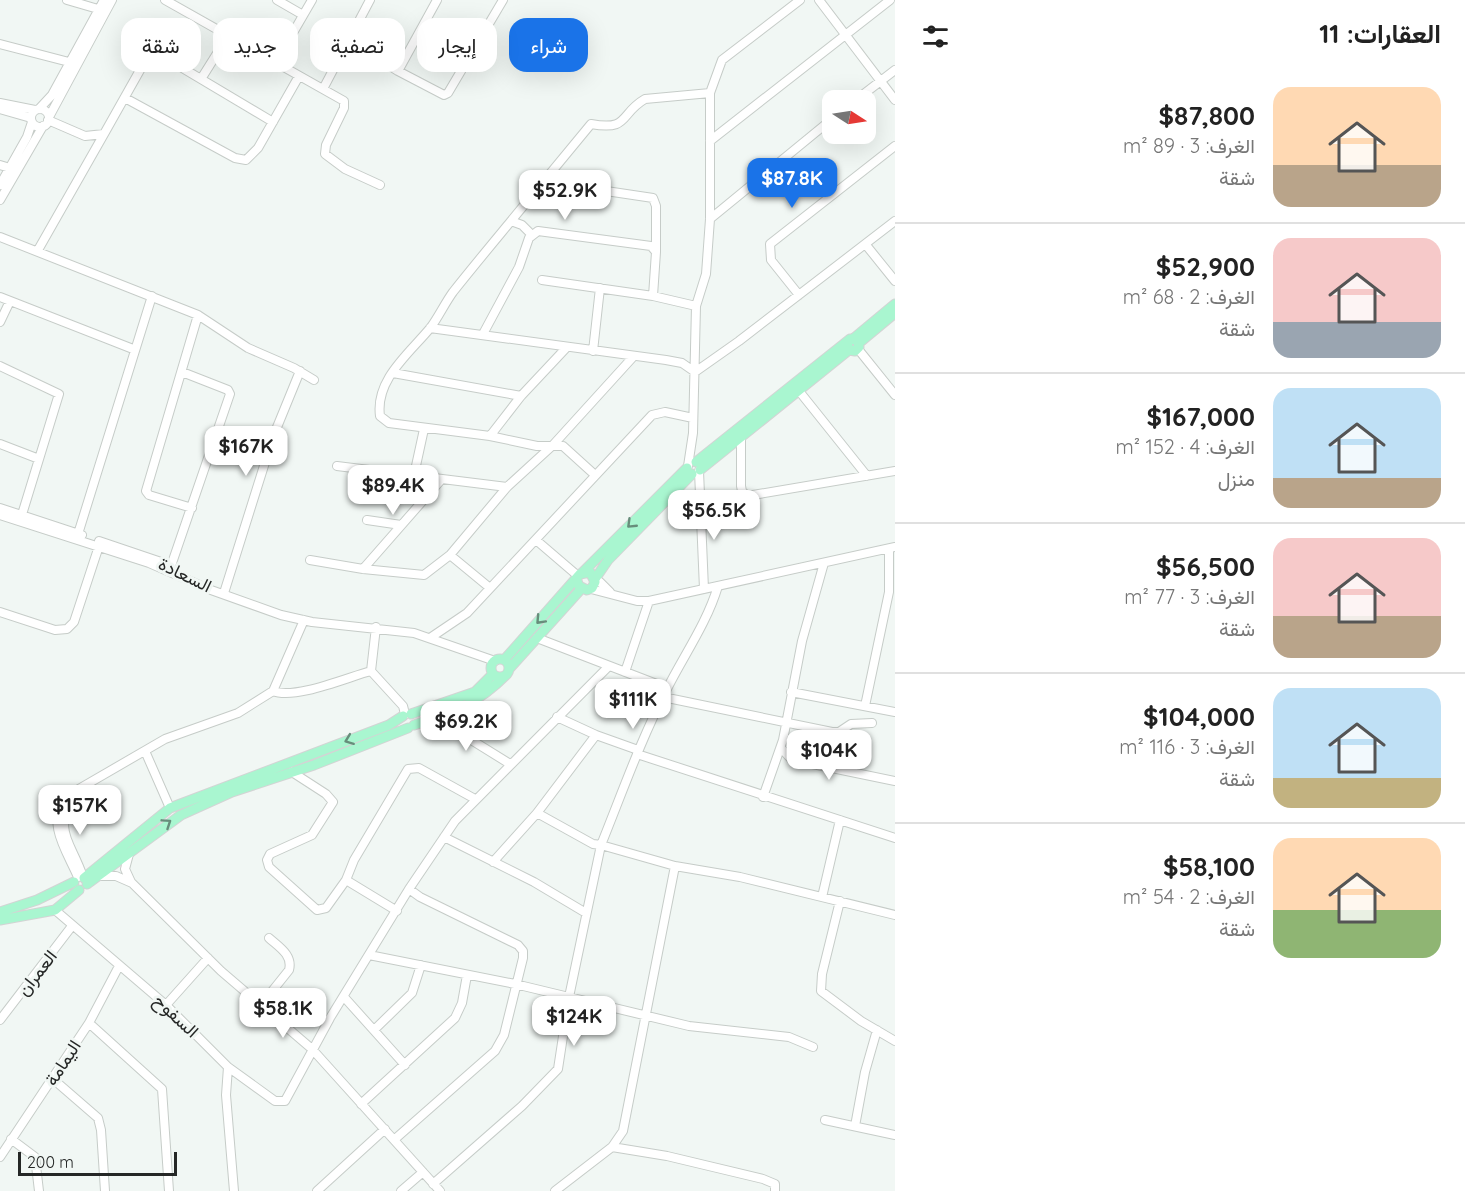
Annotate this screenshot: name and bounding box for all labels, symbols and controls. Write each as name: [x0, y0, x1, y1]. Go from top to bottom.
text: العقارات: 11: [1319, 17, 1441, 50]
chip: شقة: [121, 18, 201, 72]
chip: جديد: [213, 18, 298, 72]
chip: تصفية: [310, 18, 405, 72]
chip: إيجار: [417, 18, 497, 72]
chip: شراء: [509, 18, 588, 72]
icon: filters: [919, 20, 952, 53]
north arrow: [822, 90, 876, 144]
map controls: [822, 90, 876, 144]
text: $87,800: [1158, 99, 1255, 132]
icon: home: [1321, 111, 1393, 183]
text: الغرف: 3 · 89 m²: [1123, 133, 1255, 158]
pin: $87.8K: [743, 158, 841, 209]
text: $87.8K: [761, 165, 823, 190]
text: شقة: [1219, 165, 1255, 190]
pin: $52.9K: [516, 170, 614, 221]
text: $52.9K: [533, 177, 597, 202]
text: $52,900: [1156, 250, 1255, 283]
icon: home: [1321, 262, 1393, 334]
text: الغرف: 2 · 68 m²: [1123, 284, 1255, 309]
text: شقة: [1219, 316, 1255, 341]
text: $167,000: [1146, 400, 1255, 433]
icon: home: [1321, 412, 1393, 484]
pin: $167K: [204, 426, 288, 477]
text: $167K: [219, 433, 273, 458]
text: الغرف: 4 · 152 m²: [1115, 434, 1255, 459]
pin: $89.4K: [344, 465, 442, 516]
text: منزل: [1218, 466, 1255, 491]
text: $89.4K: [362, 472, 424, 497]
pin: $56.5K: [665, 490, 763, 541]
text: $56.5K: [682, 497, 746, 522]
one-way arrow: [628, 516, 639, 527]
text: $56,500: [1156, 550, 1255, 583]
street label: السعادة: [155, 552, 216, 597]
icon: home: [1321, 562, 1393, 634]
text: الغرف: 3 · 77 m²: [1124, 584, 1255, 609]
one-way arrow: [536, 614, 547, 624]
text: شقة: [1219, 616, 1255, 641]
pin: $111K: [591, 679, 675, 730]
text: $111K: [609, 686, 657, 711]
text: $104,000: [1143, 700, 1255, 733]
pin: $69.2K: [417, 701, 515, 752]
text: $69.2K: [434, 708, 498, 733]
icon: home: [1321, 712, 1393, 784]
pin: $104K: [787, 730, 871, 781]
one-way arrow: [344, 733, 355, 745]
text: الغرف: 3 · 116 m²: [1119, 734, 1255, 759]
text: $104K: [801, 737, 857, 762]
text: شقة: [1219, 766, 1255, 791]
pin: $157K: [38, 785, 122, 836]
text: $157K: [52, 792, 108, 817]
one-way arrow: [160, 819, 171, 830]
text: $58,100: [1163, 850, 1255, 883]
icon: home: [1321, 862, 1393, 934]
text: الغرف: 2 · 54 m²: [1123, 884, 1255, 909]
text: شقة: [1219, 916, 1255, 941]
street label: العمران: [12, 945, 62, 1000]
pin: $58.1K: [234, 988, 332, 1039]
street label: السفوح: [148, 989, 204, 1043]
text: $58.1K: [253, 995, 313, 1020]
pin: $124K: [532, 996, 616, 1047]
text: $124K: [546, 1003, 602, 1028]
street label: اليمامة: [39, 1036, 86, 1090]
scale bar: [18, 1149, 177, 1176]
text: 200 m: [27, 1152, 74, 1172]

